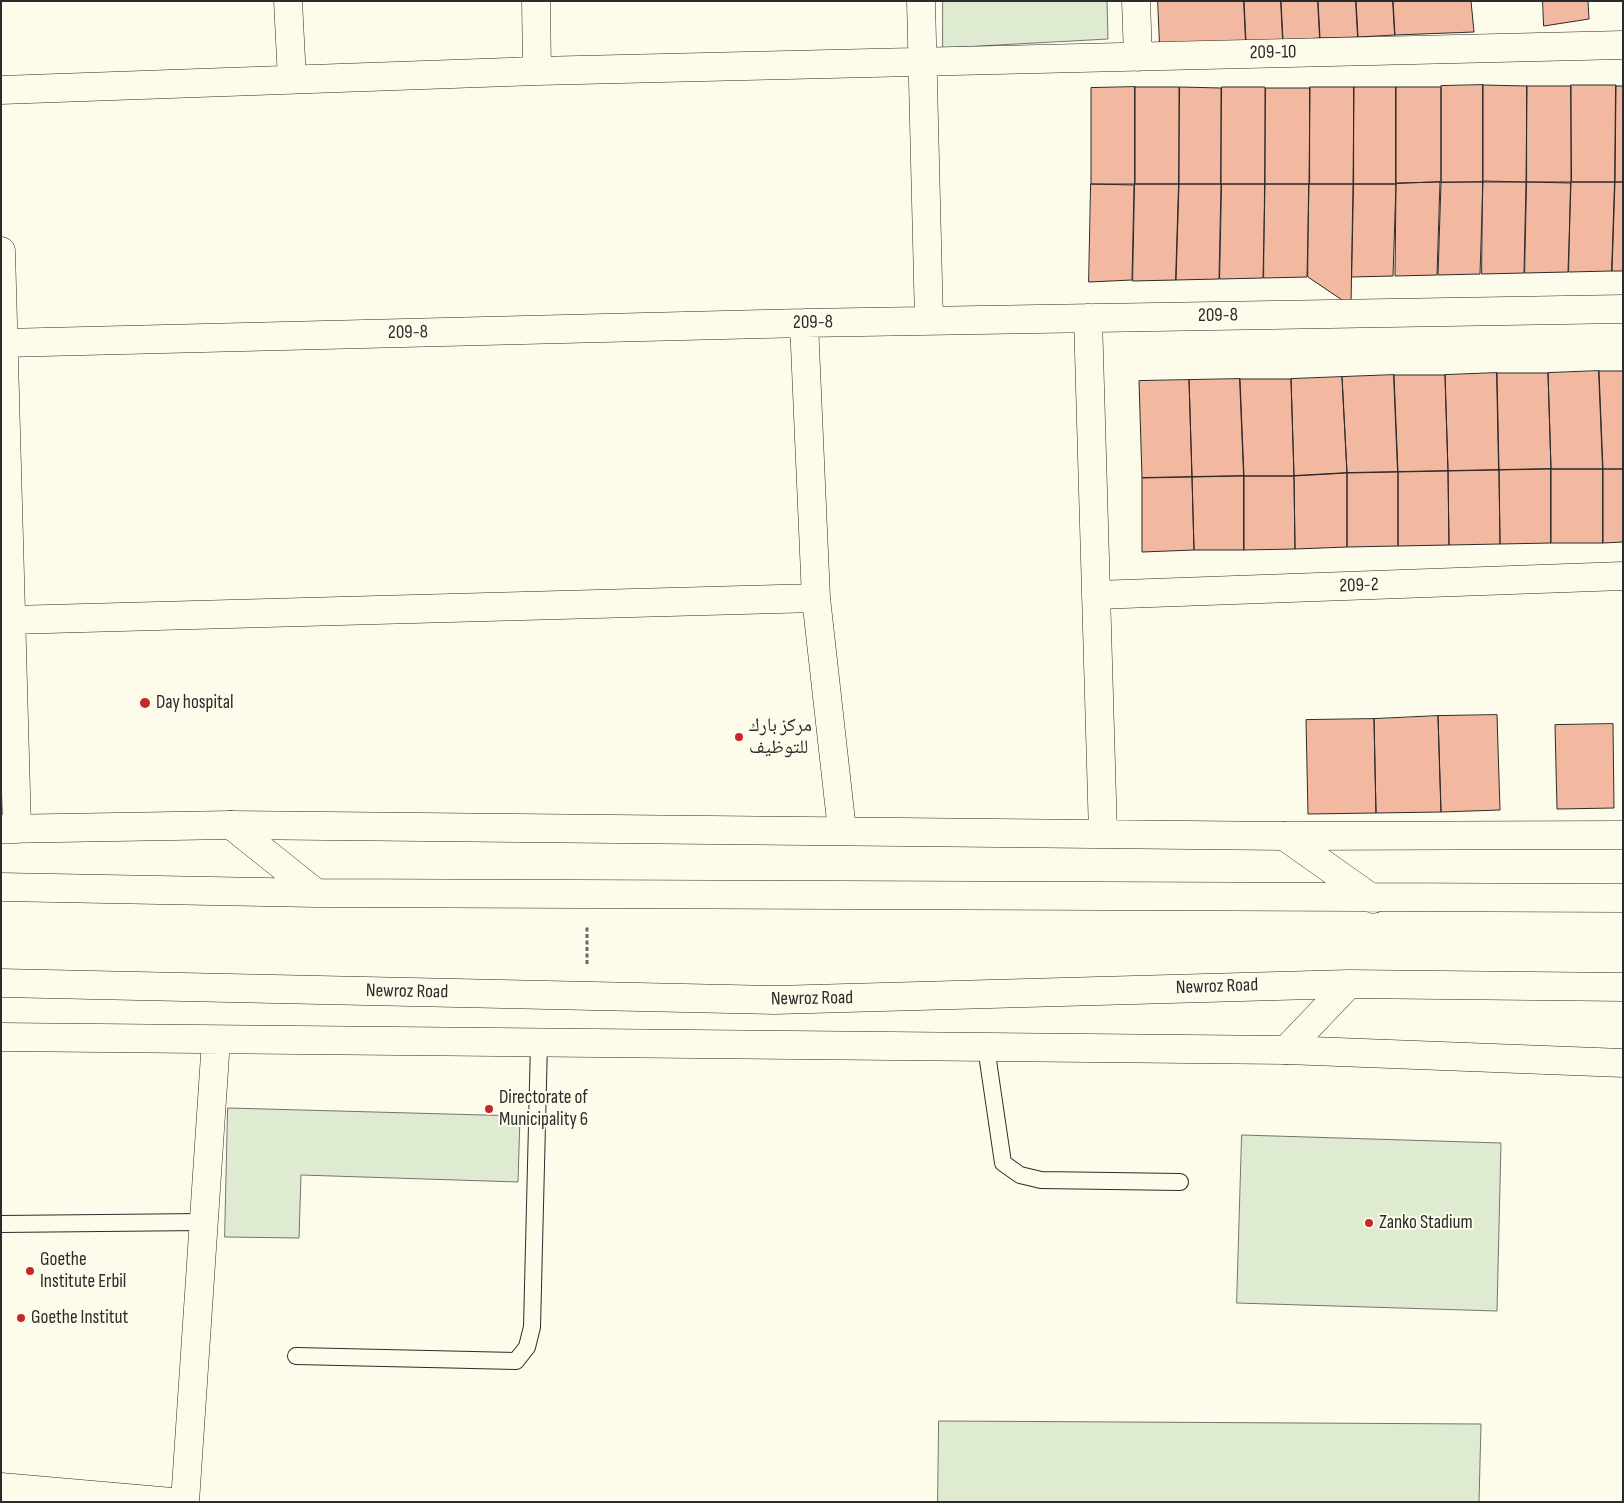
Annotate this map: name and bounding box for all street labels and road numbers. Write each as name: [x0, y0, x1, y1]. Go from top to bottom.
street label: 209-10: [1249, 41, 1297, 65]
street label: 209-8: [1198, 304, 1238, 328]
street label: 209-8: [793, 311, 833, 335]
street label: 209-8: [388, 321, 428, 345]
street label: 209-2: [1339, 574, 1379, 598]
street label: Newroz Road: [1175, 974, 1259, 1000]
street label: Newroz Road: [366, 980, 448, 1004]
street label: Newroz Road: [771, 987, 853, 1011]

